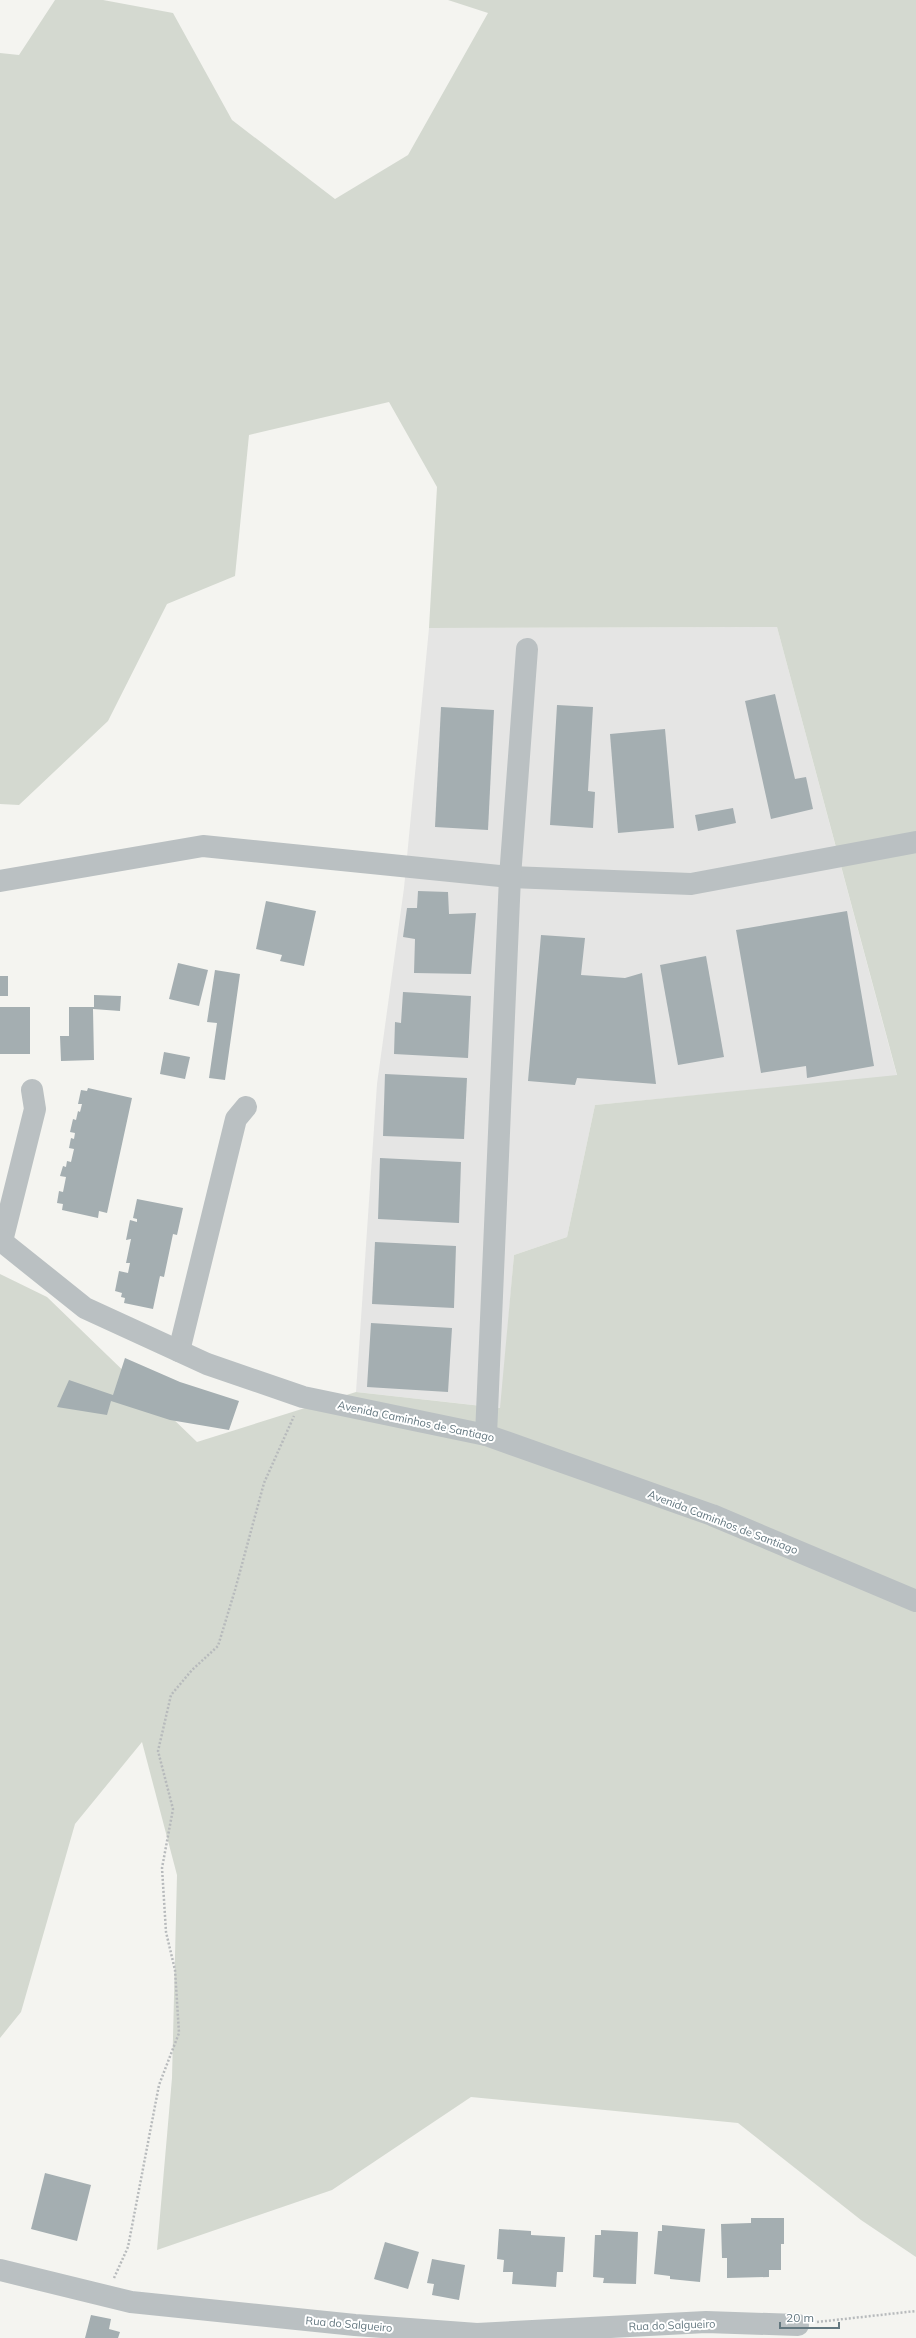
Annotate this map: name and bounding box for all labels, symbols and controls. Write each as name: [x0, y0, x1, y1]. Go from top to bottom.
street label: Avenida Caminhos de Santiago: [336, 1398, 496, 1444]
street label: Avenida Caminhos de Santiago: [646, 1487, 800, 1557]
scale bar: [780, 2304, 839, 2330]
text: 20 m: [786, 2310, 814, 2325]
street label: Rua do Salgueiro: [305, 2313, 393, 2335]
street label: Rua do Salgueiro: [628, 2316, 716, 2334]

